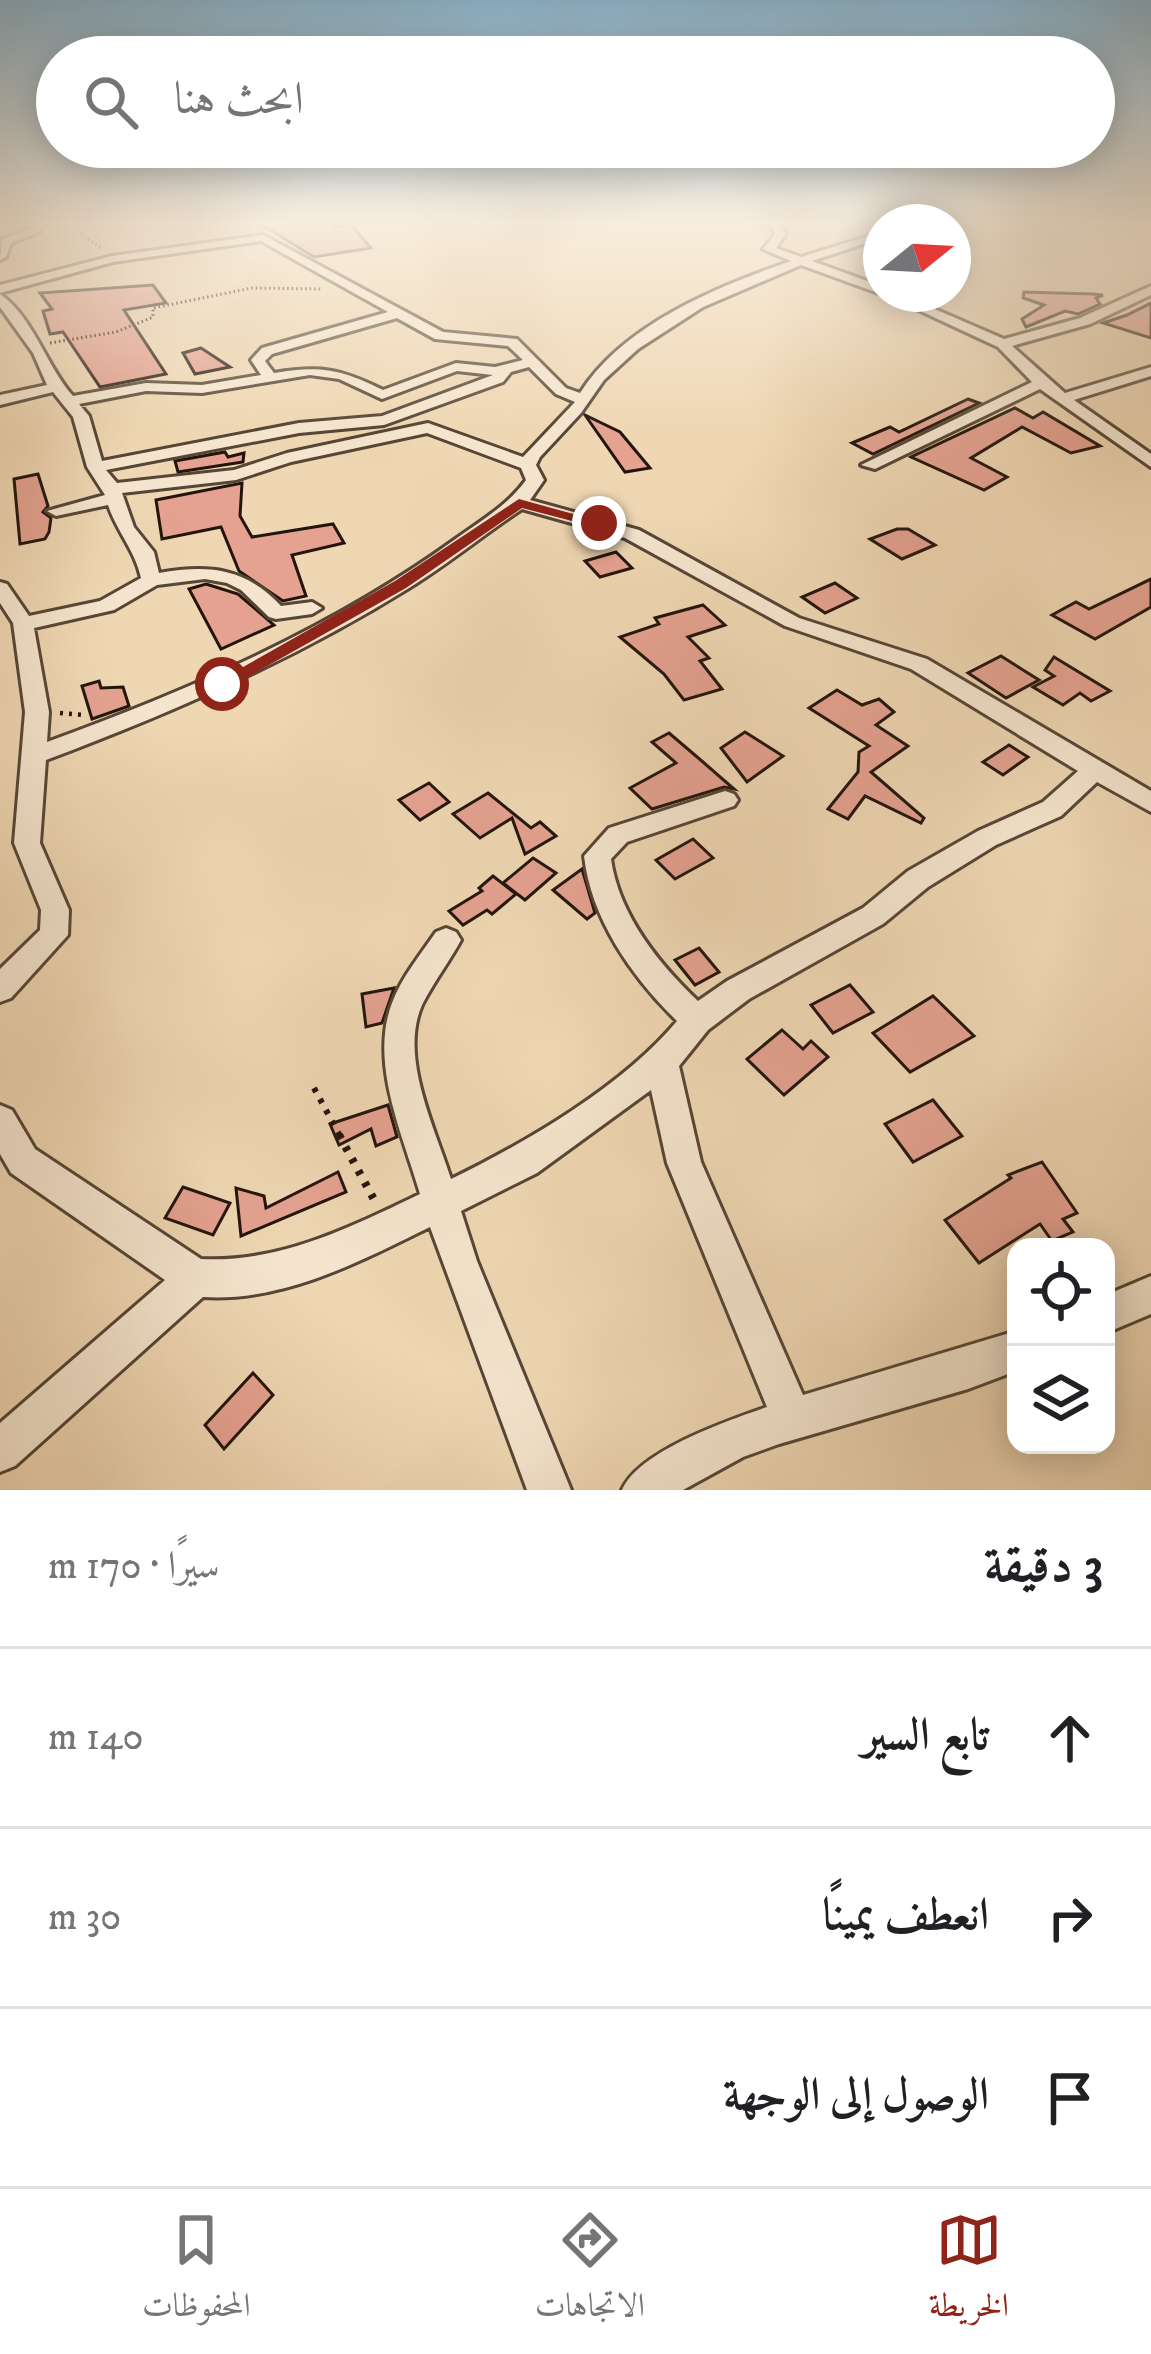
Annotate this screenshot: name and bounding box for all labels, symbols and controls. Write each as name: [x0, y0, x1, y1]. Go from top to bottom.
search box: [36, 36, 1115, 168]
icon: search: [78, 69, 144, 135]
text: ابحث هنا: [174, 72, 304, 128]
north arrow: [863, 204, 971, 312]
route end: [572, 496, 626, 550]
route start: [195, 657, 249, 711]
map controls: [1007, 1238, 1115, 1454]
button: locate: [1007, 1238, 1115, 1346]
button: layers: [1007, 1346, 1115, 1454]
text: 3 دقيقة: [984, 1534, 1103, 1598]
text: سيرًا · 170 m: [48, 1542, 220, 1591]
icon: ahead: [1037, 1705, 1103, 1771]
text: تابع السير: [862, 1708, 989, 1764]
text: 140 m: [48, 1713, 143, 1762]
icon: right: [1037, 1885, 1103, 1951]
text: انعطف يمينًا: [823, 1888, 989, 1944]
text: 30 m: [48, 1893, 121, 1942]
icon: arrive: [1037, 2065, 1103, 2131]
text: الوصول إلى الوجهة: [723, 2068, 989, 2124]
tab: المحفوظات: [142, 2207, 251, 2337]
tab: الاتجاهات: [535, 2207, 645, 2337]
tab: الخريطة: [929, 2207, 1009, 2337]

